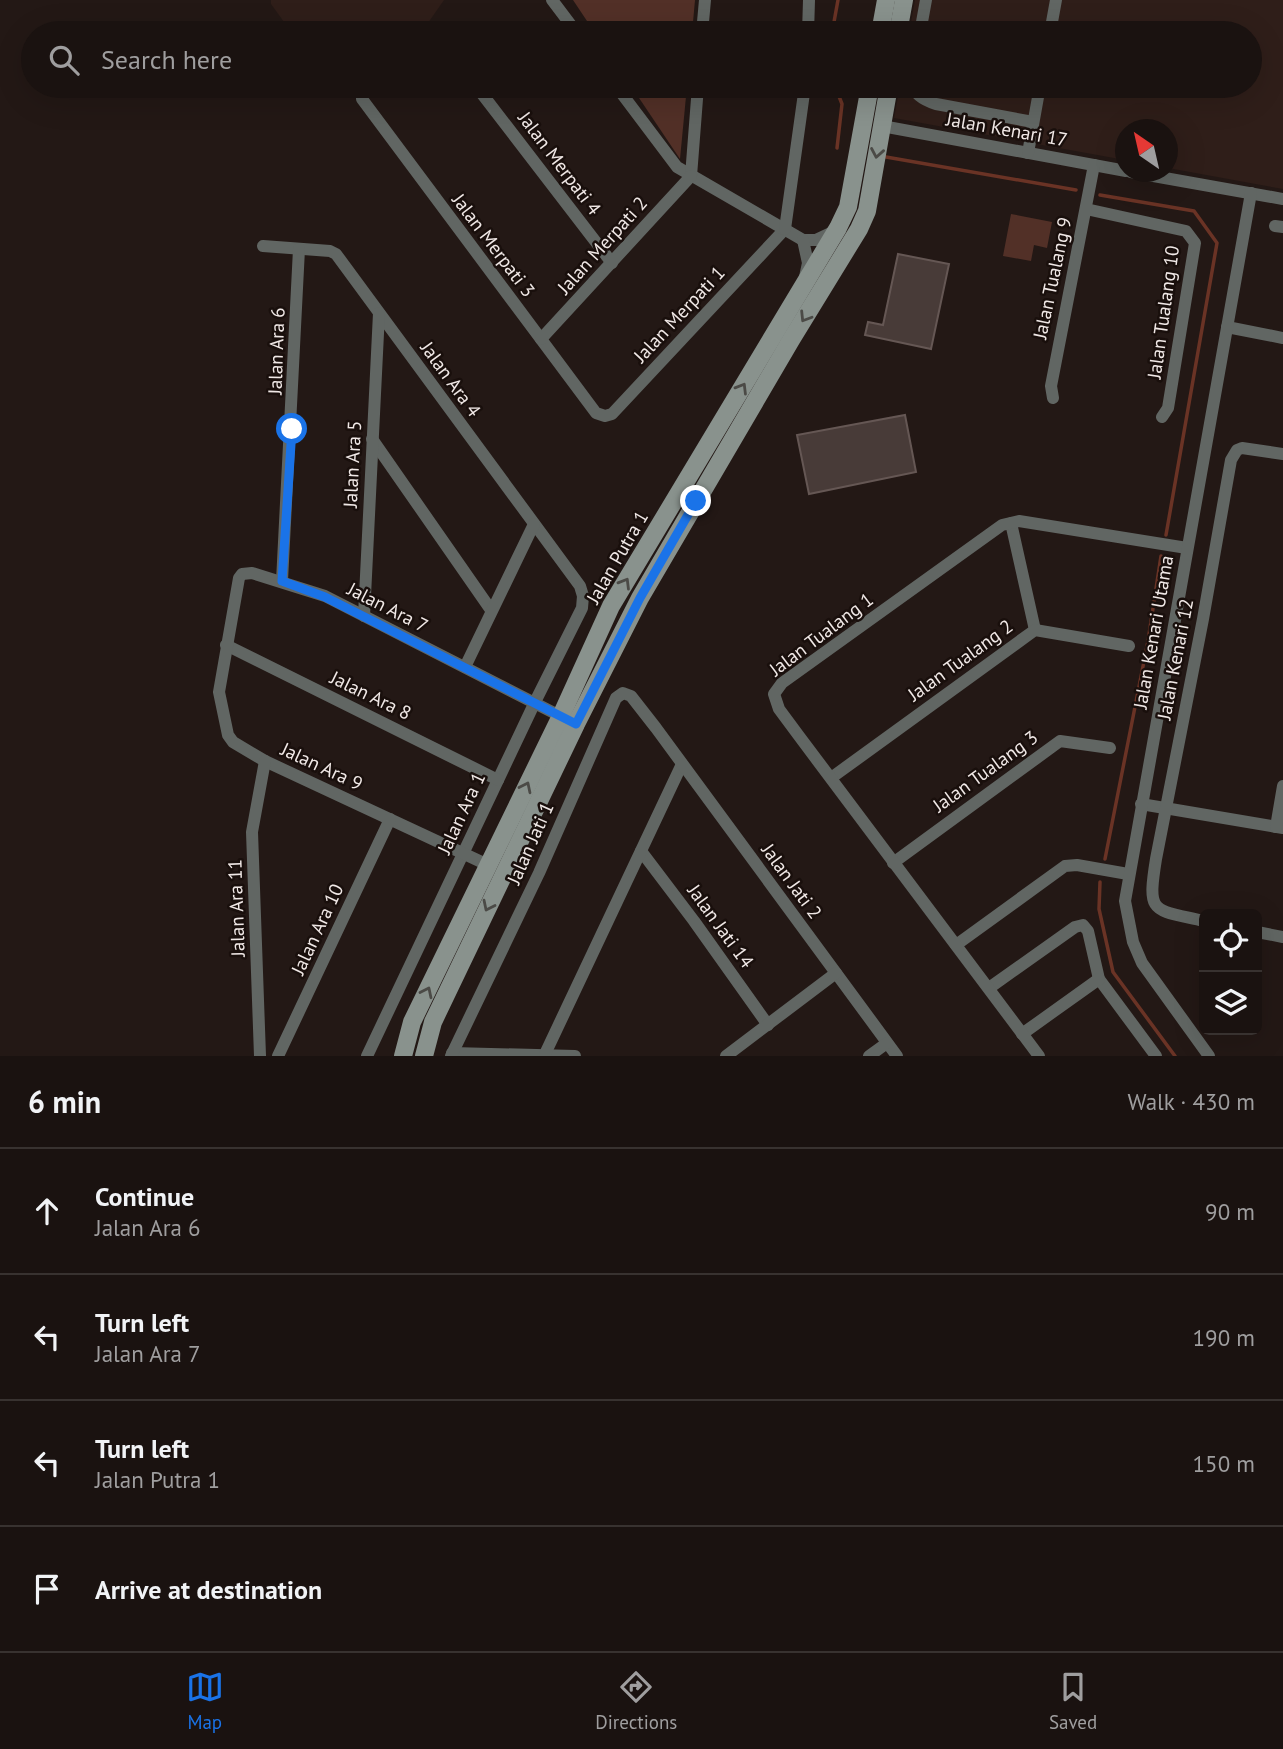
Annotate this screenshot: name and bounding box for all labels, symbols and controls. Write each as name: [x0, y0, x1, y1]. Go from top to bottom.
search box: [21, 21, 1262, 98]
icon: search: [45, 41, 83, 79]
text: Search here: [101, 43, 232, 76]
street label: Jalan Merpati 4: [513, 106, 607, 219]
street label: Jalan Kenari 17: [943, 106, 1070, 151]
north arrow: [1115, 119, 1178, 182]
one-way arrow: [870, 147, 885, 159]
street label: Jalan Merpati 3: [447, 188, 541, 301]
street label: Jalan Merpati 2: [551, 191, 652, 300]
street label: Jalan Tualang 9: [1027, 215, 1077, 342]
street label: Jalan Tualang 10: [1142, 244, 1184, 381]
street label: Jalan Merpati 1: [628, 261, 730, 368]
street label: Jalan Ara 6: [262, 307, 290, 396]
one-way arrow: [800, 310, 813, 323]
street label: Jalan Ara 4: [415, 336, 486, 421]
one-way arrow: [734, 382, 747, 395]
route start: [276, 413, 307, 444]
street label: Jalan Ara 5: [338, 420, 366, 509]
route end: [680, 485, 711, 516]
street label: Jalan Putra 1: [580, 506, 653, 609]
street label: Jalan Kenari Utama: [1128, 553, 1178, 712]
street label: Jalan Ara 7: [343, 576, 432, 637]
one-way arrow: [617, 578, 630, 591]
street label: Jalan Tualang 1: [763, 587, 878, 682]
street label: Jalan Kenari 12: [1151, 596, 1199, 723]
street label: Jalan Tualang 2: [902, 614, 1017, 707]
street label: Jalan Ara 8: [326, 665, 415, 725]
street label: Jalan Tualang 3: [927, 725, 1042, 818]
street label: Jalan Ara 9: [276, 736, 367, 795]
street label: Jalan Ara 1: [431, 768, 490, 859]
one-way arrow: [517, 782, 531, 794]
street label: Jalan Jati 1: [501, 798, 559, 889]
street label: Jalan Jati 2: [756, 838, 827, 923]
street label: Jalan Ara 11: [222, 859, 250, 958]
street label: Jalan Jati 14: [682, 879, 759, 973]
street label: Jalan Ara 10: [285, 880, 348, 979]
one-way arrow: [483, 899, 497, 911]
map controls: [1199, 909, 1262, 1035]
button: locate: [1199, 909, 1262, 972]
button: layers: [1199, 972, 1262, 1035]
one-way arrow: [418, 987, 432, 999]
text: 6 min: [28, 1082, 101, 1121]
text: Walk · 430 m: [1128, 1087, 1255, 1116]
text: Continue: [95, 1180, 194, 1213]
icon: ahead: [28, 1192, 66, 1230]
text: 90 m: [1205, 1197, 1255, 1226]
text: Jalan Ara 6: [95, 1213, 201, 1242]
text: Turn left: [95, 1306, 189, 1339]
icon: left: [28, 1318, 66, 1356]
text: 190 m: [1193, 1323, 1255, 1352]
text: Jalan Ara 7: [95, 1339, 201, 1368]
text: Turn left: [95, 1432, 189, 1465]
icon: left: [28, 1444, 66, 1482]
text: 150 m: [1193, 1449, 1255, 1478]
text: Jalan Putra 1: [95, 1465, 220, 1494]
icon: arrive: [28, 1570, 66, 1608]
text: Arrive at destination: [95, 1573, 322, 1606]
tab: Map: [186, 1668, 224, 1734]
tab: Directions: [595, 1668, 677, 1734]
tab: Saved: [1049, 1668, 1097, 1734]

